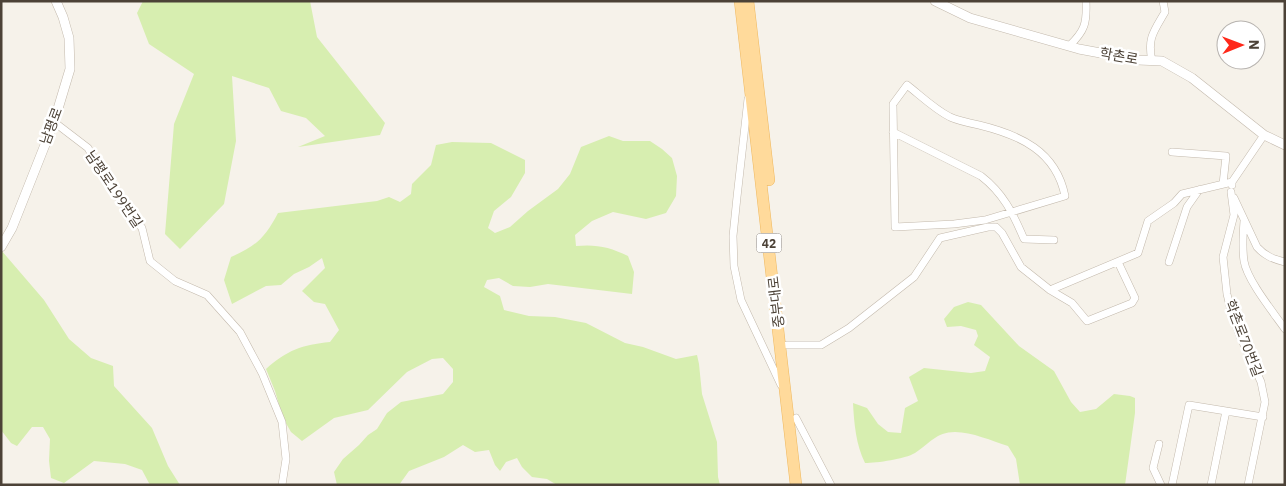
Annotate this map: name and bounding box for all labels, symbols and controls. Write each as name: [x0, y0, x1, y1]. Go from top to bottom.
north arrow: [1216, 20, 1266, 70]
text: N: [1245, 40, 1263, 50]
street label: 학촌로: [1098, 44, 1140, 68]
street label: 남평로: [36, 105, 66, 147]
street label: 남평로199번길: [81, 147, 147, 231]
road number: 42: [756, 234, 782, 252]
street label: 중부대로: [764, 275, 788, 329]
street label: 학촌로70번길: [1221, 297, 1267, 379]

